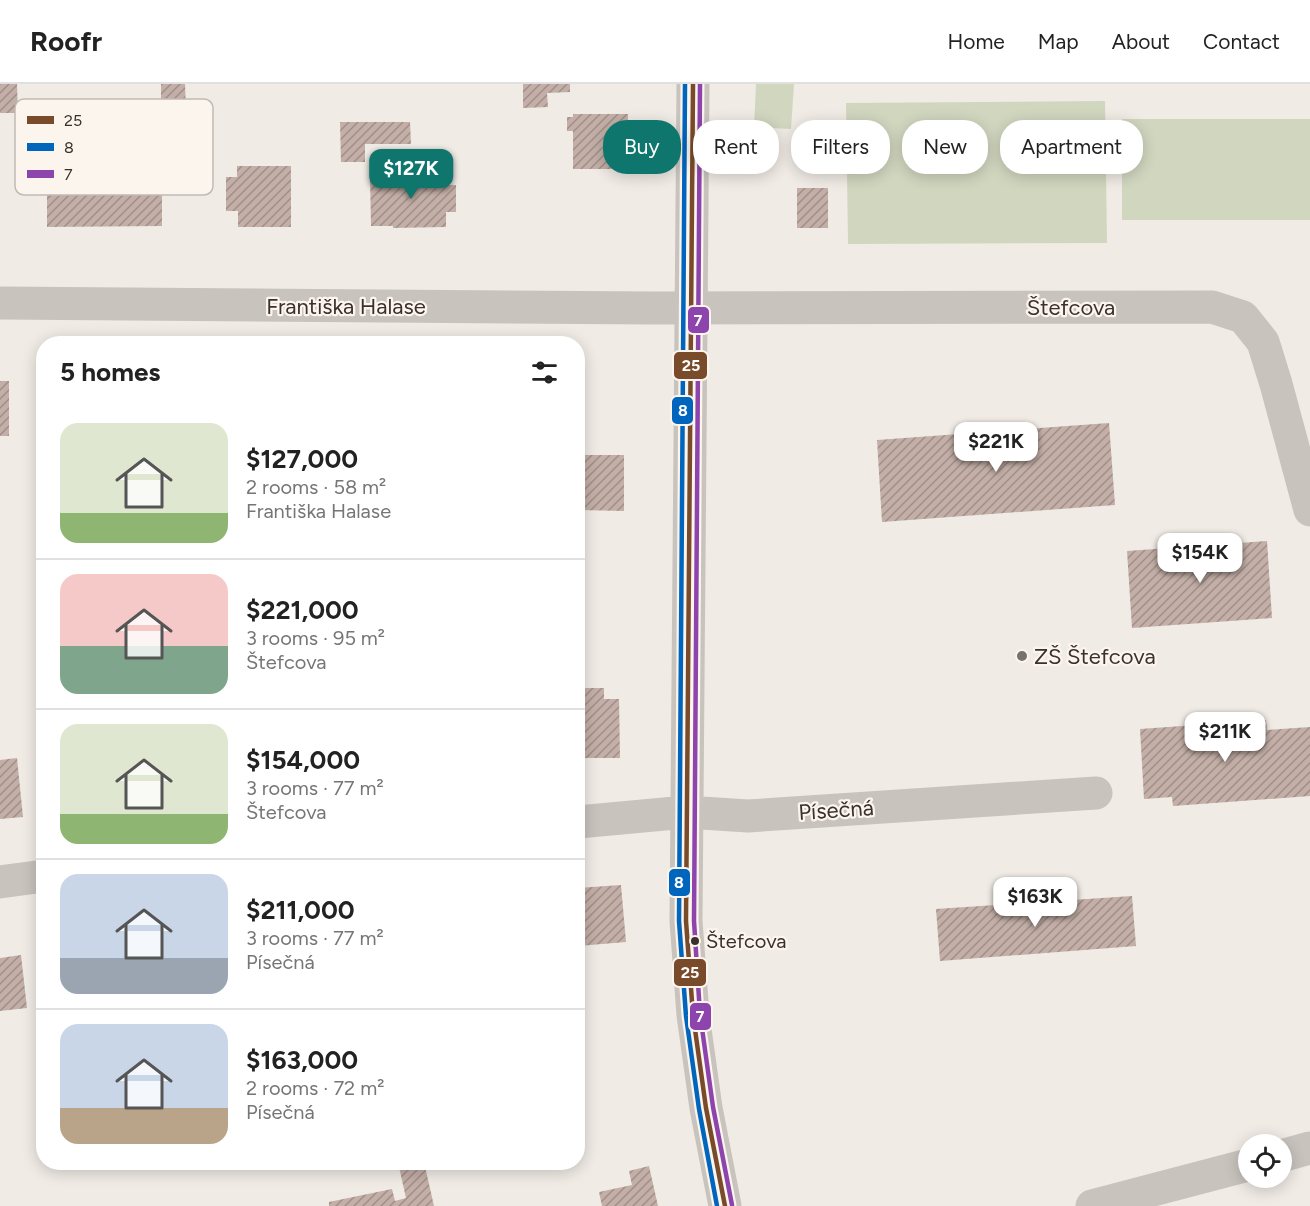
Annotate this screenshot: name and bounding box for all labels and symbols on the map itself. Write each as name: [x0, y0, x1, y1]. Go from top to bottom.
legend: [15, 99, 213, 195]
text: 25: [64, 111, 82, 130]
text: 8: [64, 138, 74, 157]
pin: $127K: [369, 149, 453, 200]
text: 7: [64, 165, 73, 184]
street label: Františka Halase: [266, 293, 426, 320]
street label: Štefcova: [1027, 294, 1115, 321]
line badge: 7: [687, 306, 710, 334]
text: 7: [694, 311, 703, 330]
line badge: 25: [673, 351, 708, 380]
text: 25: [682, 356, 700, 375]
line badge: 8: [671, 396, 694, 425]
text: 8: [678, 401, 688, 420]
pin: $221K: [954, 422, 1038, 473]
pin: $154K: [1158, 533, 1242, 584]
place label: ZŠ Štefcova: [1034, 643, 1156, 670]
marker: ZŠ Štefcova: [1015, 649, 1029, 663]
pin: $211K: [1183, 712, 1267, 763]
street label: Písečná: [797, 794, 875, 826]
line badge: 8: [668, 868, 691, 897]
text: 8: [674, 873, 684, 892]
pin: $163K: [993, 877, 1077, 928]
place label: Štefcova: [706, 929, 787, 953]
marker: Štefcova: [689, 935, 701, 947]
line badge: 25: [673, 958, 707, 987]
text: 25: [681, 963, 699, 982]
line badge: 7: [689, 1002, 712, 1031]
text: 7: [696, 1007, 705, 1026]

